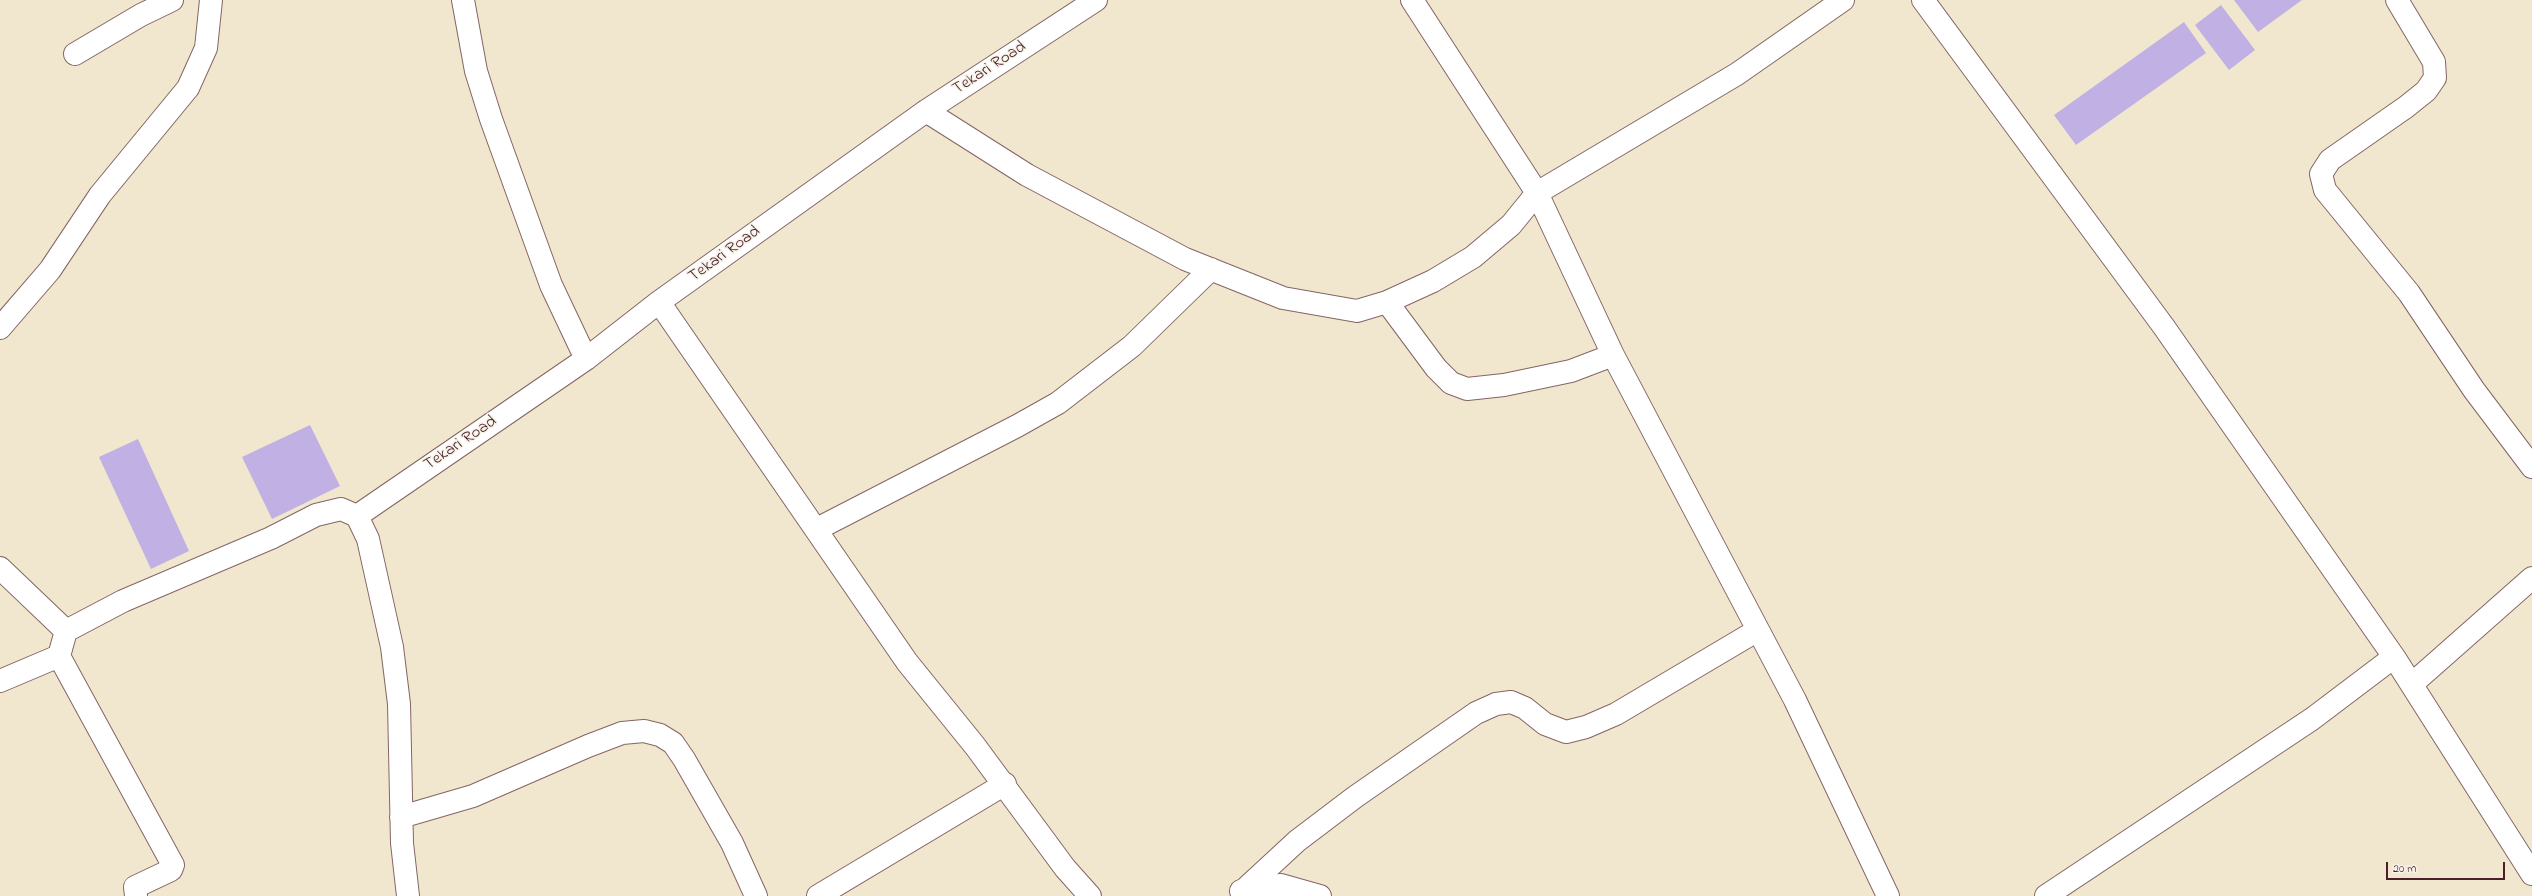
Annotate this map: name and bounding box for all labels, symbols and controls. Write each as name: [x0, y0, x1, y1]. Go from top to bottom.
street label: Tekari Road: [949, 38, 1031, 100]
street label: Tekari Road: [685, 222, 765, 288]
street label: Tekari Road: [421, 412, 501, 476]
scale bar: [2388, 854, 2507, 880]
text: 20 m: [2393, 860, 2416, 878]

